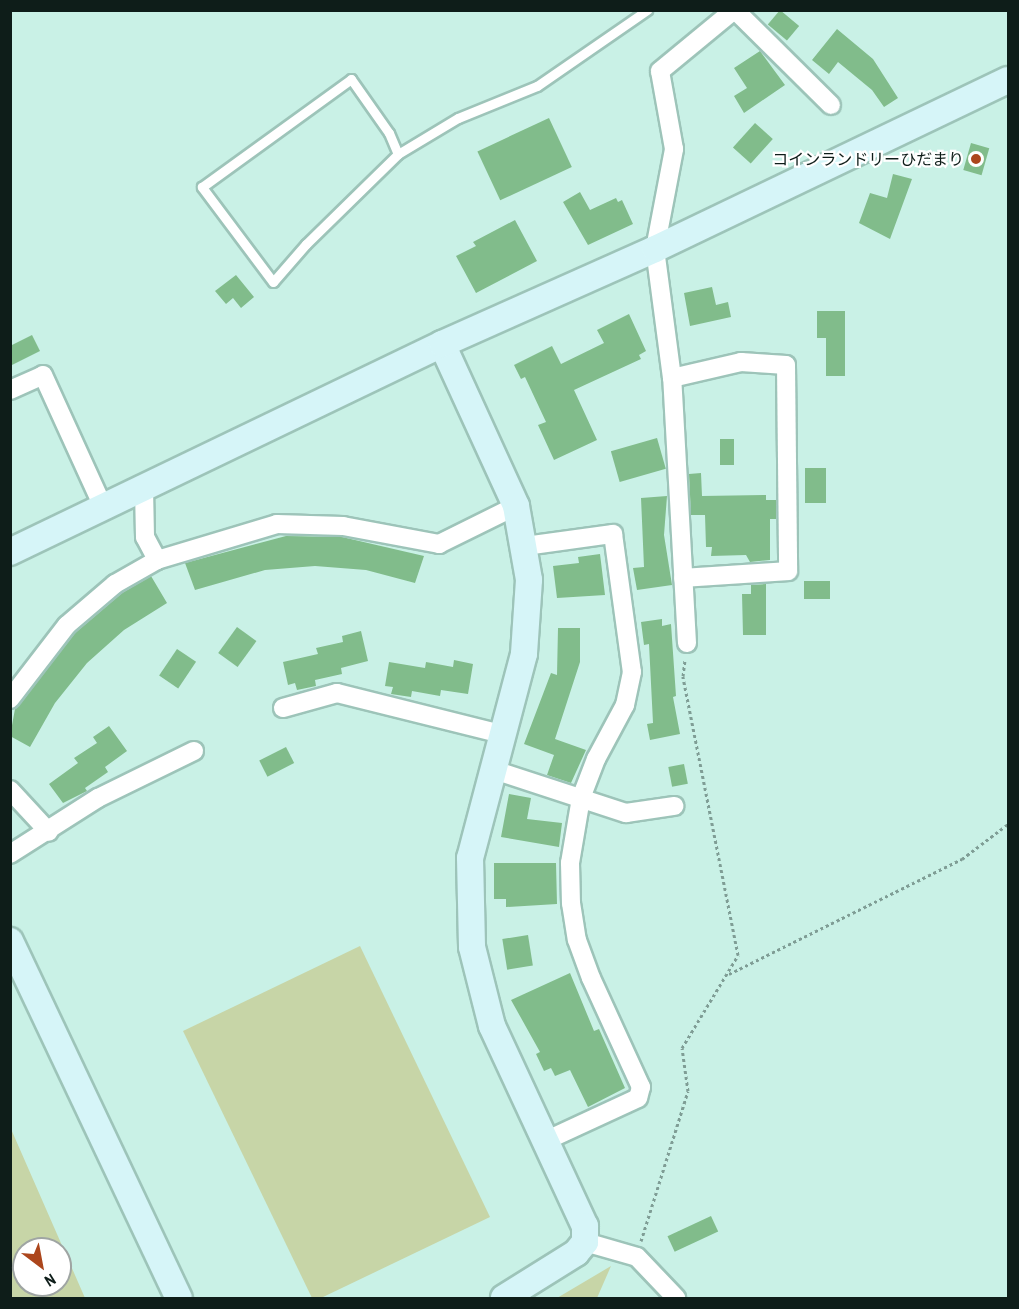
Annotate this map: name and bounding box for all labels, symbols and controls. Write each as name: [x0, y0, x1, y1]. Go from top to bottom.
place label: コインランドリーひだまり: [772, 149, 964, 169]
marker: コインランドリーひだまり: [969, 152, 983, 166]
north arrow: [12, 1237, 72, 1297]
text: N: [41, 1269, 60, 1292]

